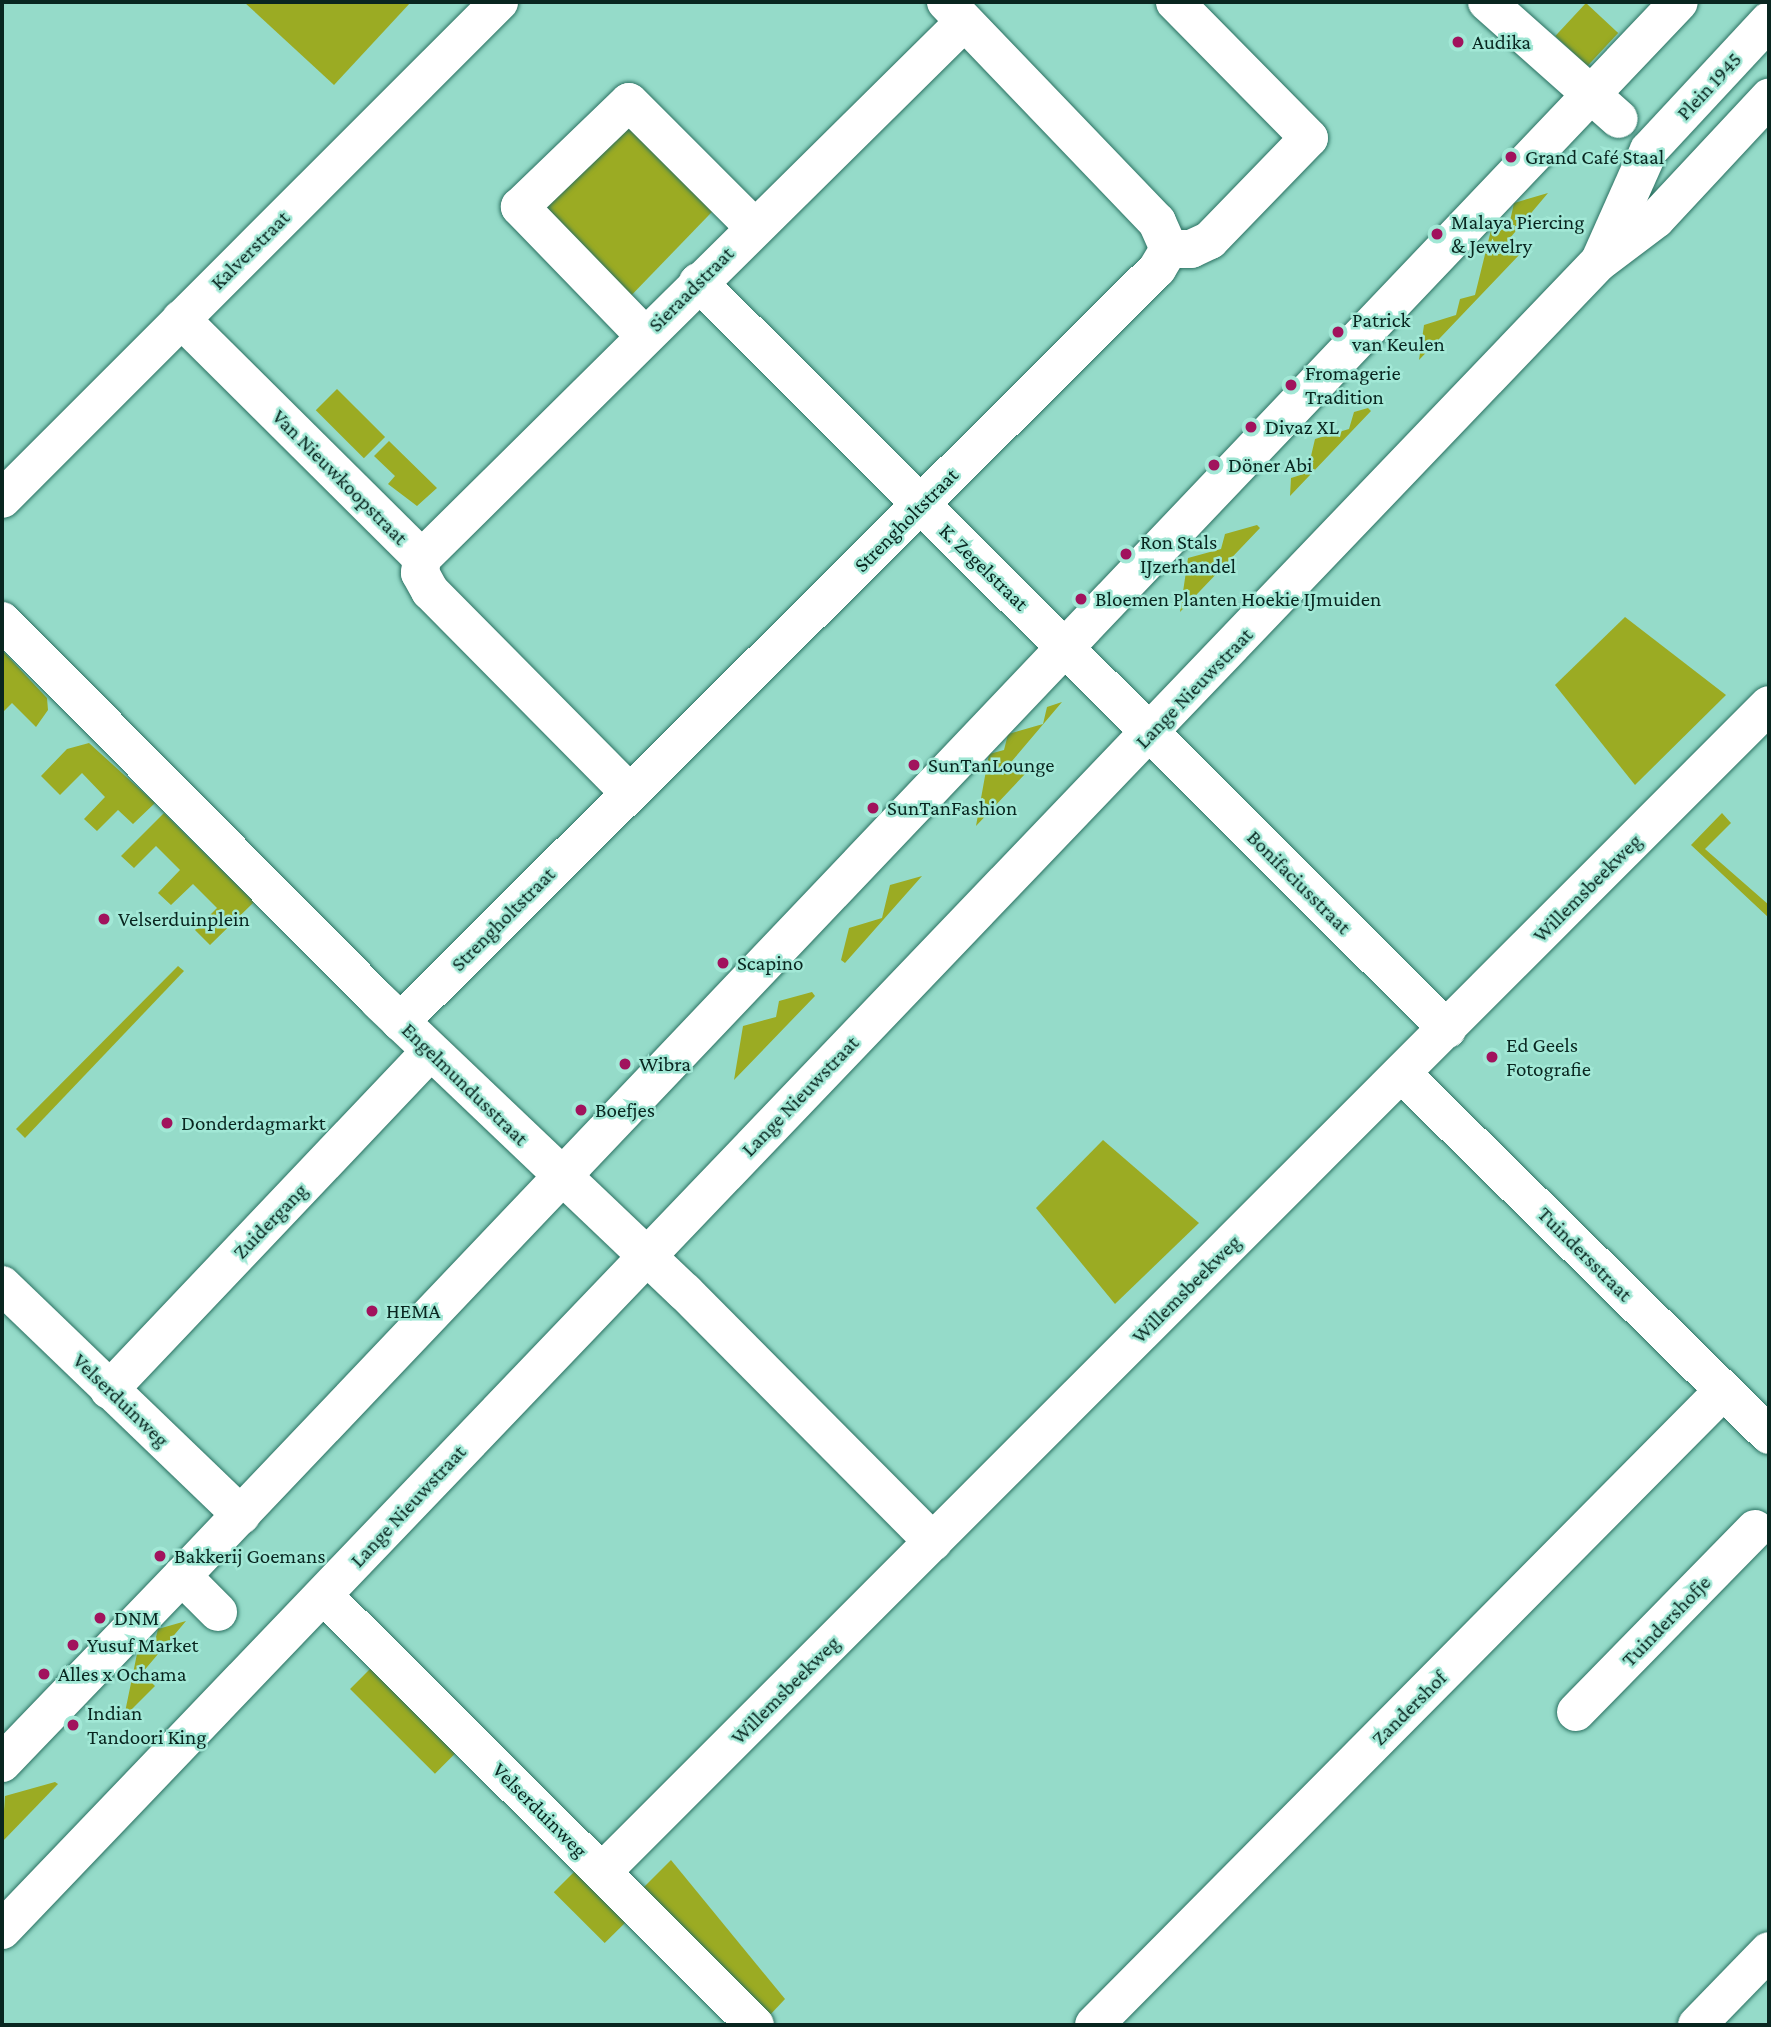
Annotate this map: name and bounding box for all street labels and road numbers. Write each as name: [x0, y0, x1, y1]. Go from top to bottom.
street label: Plein 1945: [1671, 47, 1747, 125]
street label: Kalverstraat: [205, 205, 295, 295]
street label: Sieraadstraat: [643, 241, 739, 337]
street label: Van Nieuwkoopstraat: [267, 404, 413, 550]
street label: Strengholtstraat: [849, 463, 963, 577]
street label: K. Zegelstraat: [934, 518, 1034, 616]
street label: Lange Nieuwstraat: [1130, 622, 1258, 754]
street label: Bonifaciusstraat: [1242, 825, 1356, 939]
street label: Willemsbeekweg: [1527, 828, 1647, 948]
street label: Strengholtstraat: [446, 862, 560, 976]
street label: Engelmundusstraat: [397, 1017, 533, 1151]
street label: Lange Nieuwstraat: [736, 1030, 864, 1162]
street label: Zuidergang: [228, 1178, 312, 1264]
street label: Tuindersstraat: [1532, 1201, 1638, 1307]
street label: Willemsbeekweg: [1126, 1229, 1246, 1349]
street label: Velserduinweg: [68, 1348, 174, 1452]
street label: Lange Nieuwstraat: [345, 1440, 471, 1572]
street label: Tuindershofje: [1616, 1570, 1716, 1672]
street label: Willemsbeekweg: [725, 1630, 845, 1750]
street label: Zandershof: [1366, 1665, 1452, 1751]
street label: Velserduinweg: [487, 1757, 593, 1863]

